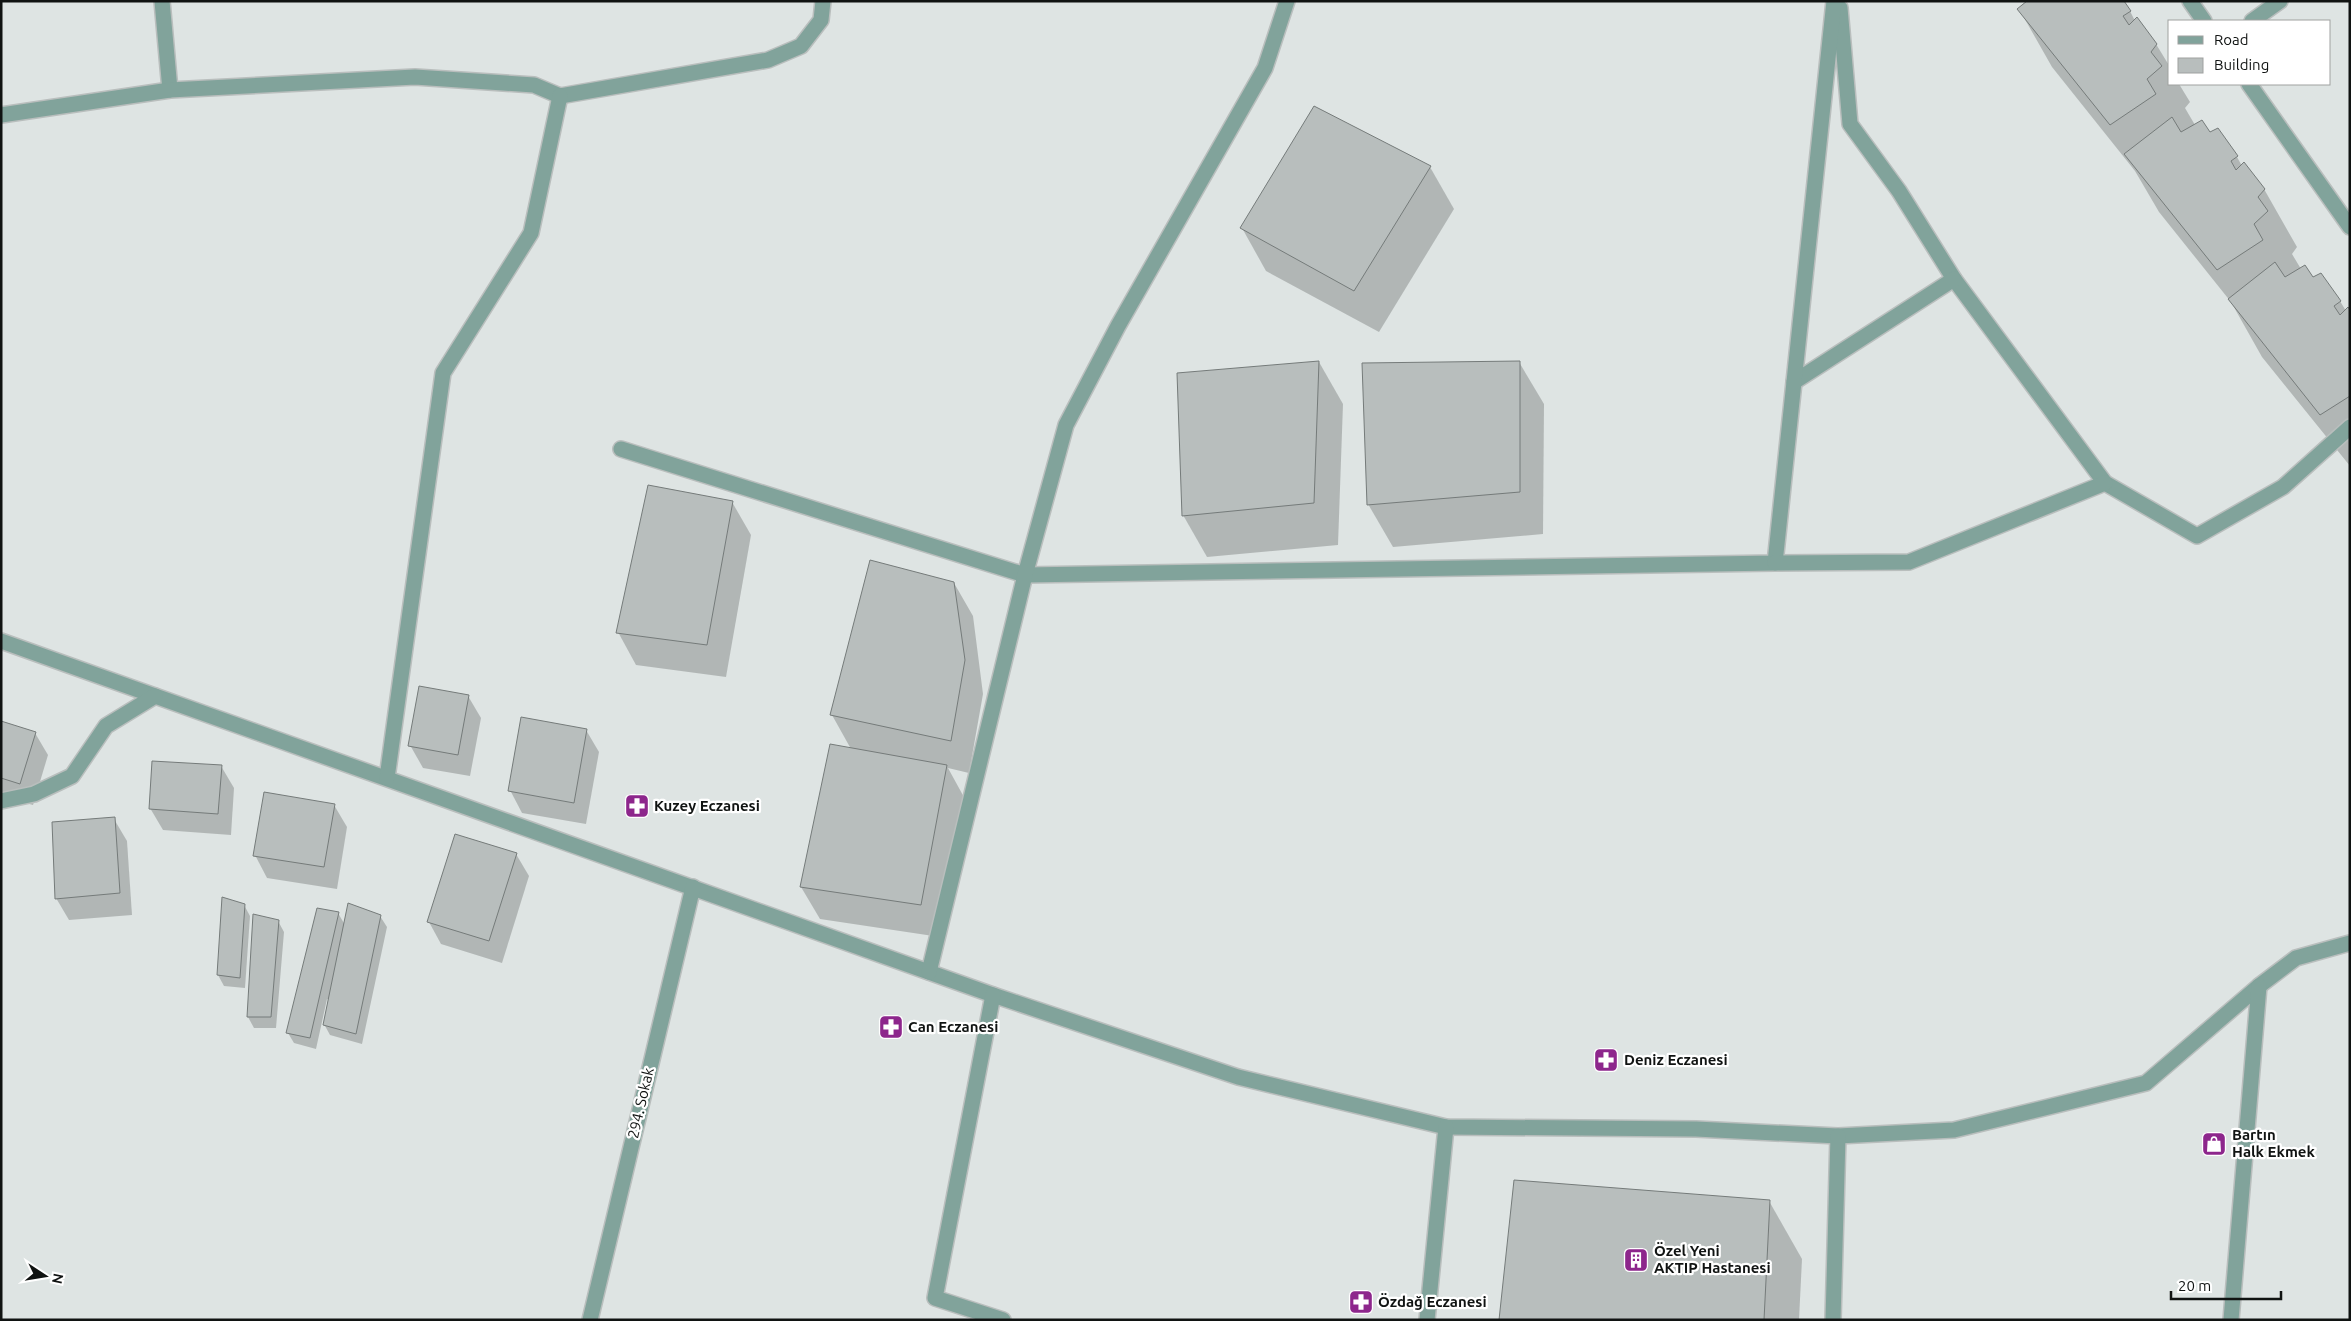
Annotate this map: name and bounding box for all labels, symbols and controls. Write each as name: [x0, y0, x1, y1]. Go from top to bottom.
legend: [2168, 20, 2331, 85]
text: Road: [2214, 31, 2249, 48]
text: Building: [2214, 56, 2269, 73]
pharmacy icon: Kuzey Eczanesi: [624, 793, 650, 819]
place label: Kuzey Eczanesi: [654, 797, 760, 814]
pharmacy icon: Can Eczanesi: [878, 1014, 904, 1040]
place label: Can Eczanesi: [908, 1018, 998, 1035]
pharmacy icon: Deniz Eczanesi: [1593, 1047, 1619, 1073]
place label: Deniz Eczanesi: [1624, 1051, 1728, 1068]
street label: 294. Sokak: [624, 1065, 657, 1140]
place label: Bartın Halk Ekmek: [2232, 1126, 2315, 1160]
shop icon: Bartın Halk Ekmek: [2201, 1131, 2227, 1157]
place label: Özel Yeni AKTIP Hastanesi: [1654, 1242, 1771, 1276]
building icon: Özel Yeni AKTIP Hastanesi: [1623, 1247, 1649, 1273]
north arrow: [20, 1251, 70, 1301]
scale bar: [2171, 1268, 2281, 1300]
text: N: [49, 1272, 67, 1285]
text: 20 m: [2178, 1277, 2211, 1294]
pharmacy icon: Özdağ Eczanesi: [1348, 1289, 1374, 1315]
place label: Özdağ Eczanesi: [1378, 1293, 1487, 1310]

